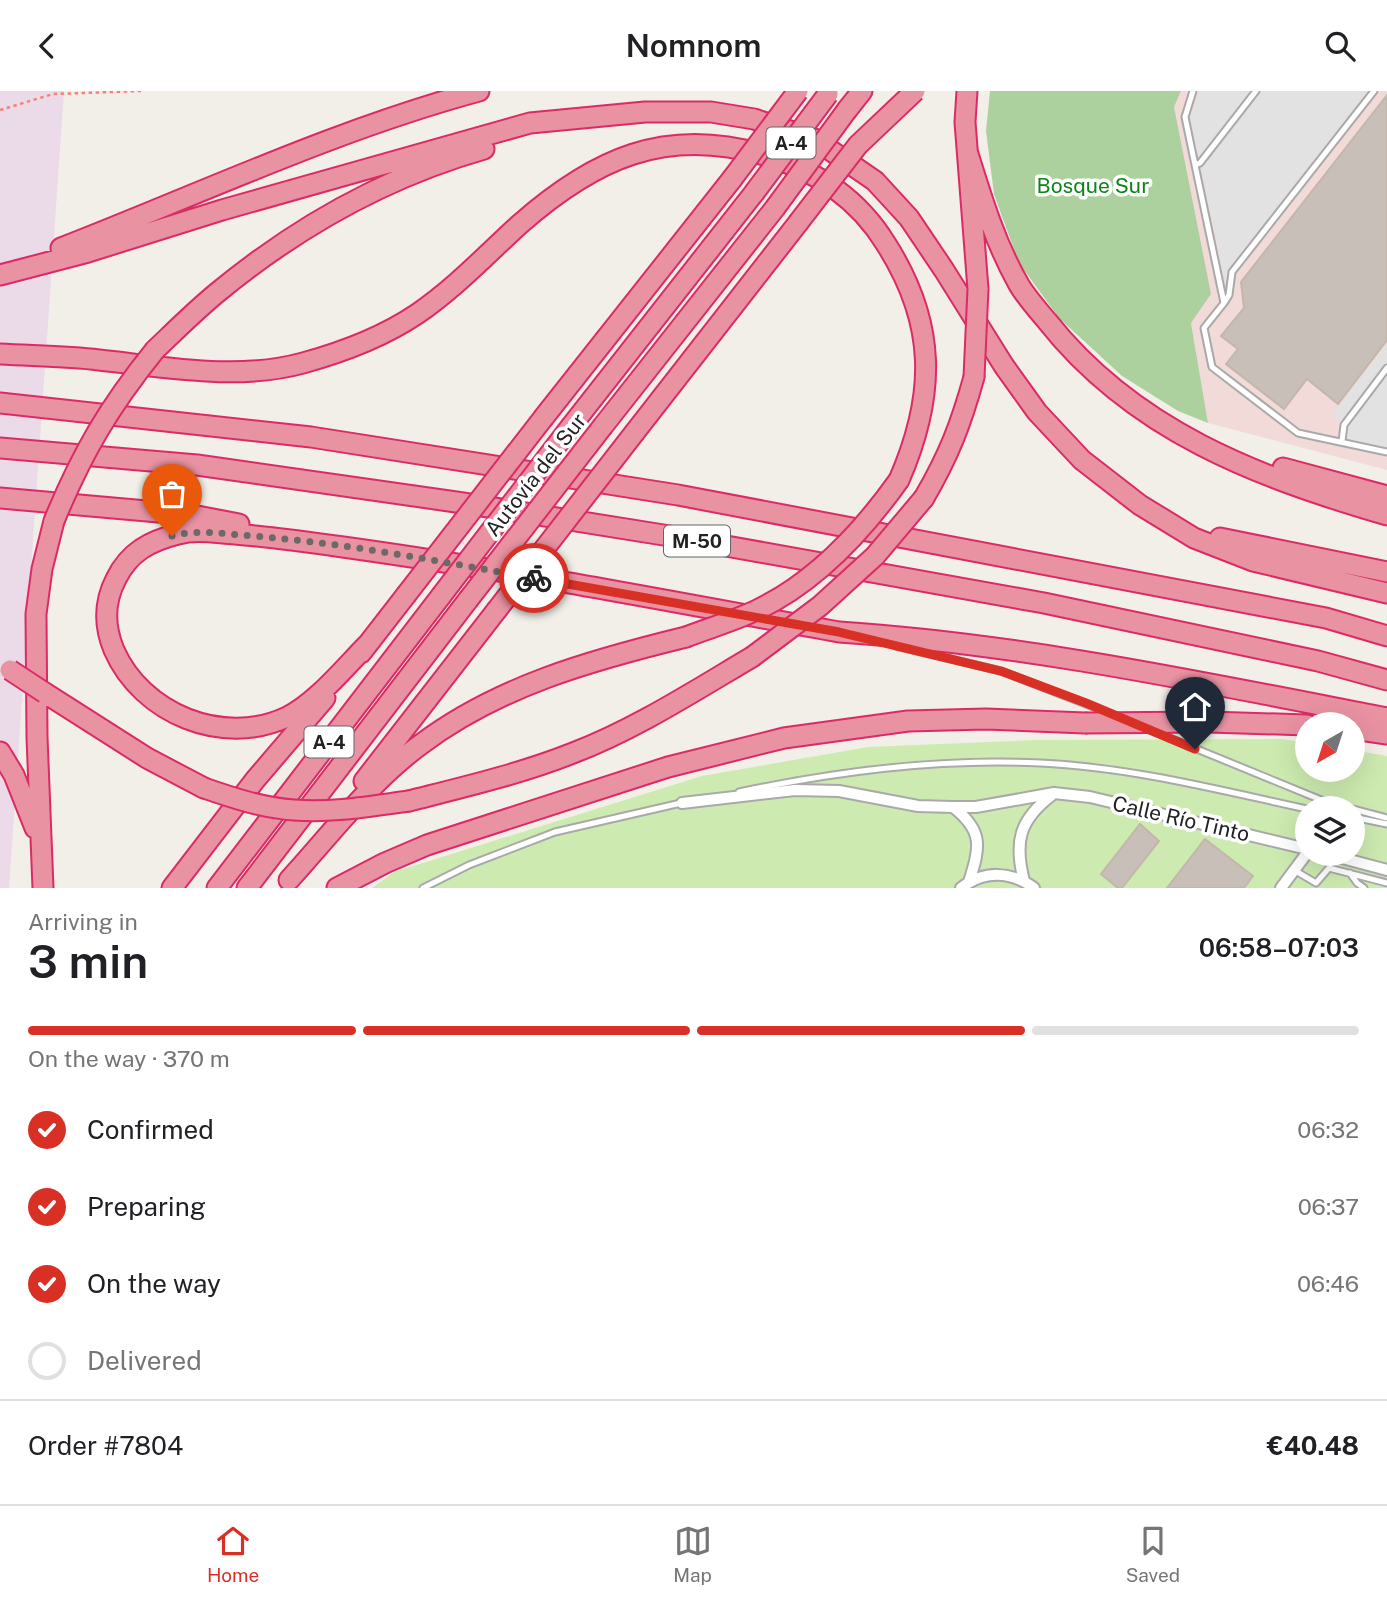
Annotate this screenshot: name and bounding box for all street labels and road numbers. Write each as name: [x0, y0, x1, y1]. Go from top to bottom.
road number: A-4: [766, 127, 816, 159]
street label: Autovía del Sur: [480, 408, 591, 541]
road number: M-50: [664, 526, 730, 557]
road number: A-4: [304, 727, 354, 757]
street label: Calle Río Tinto: [1110, 791, 1252, 846]

